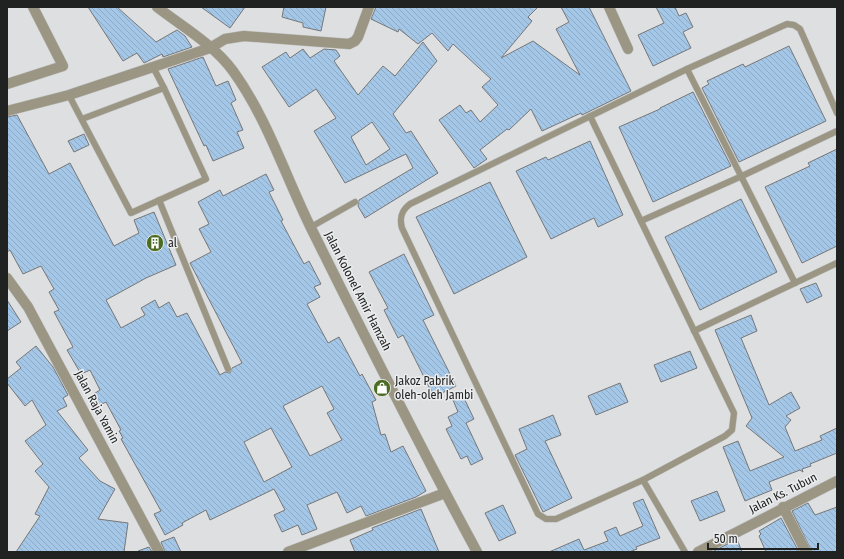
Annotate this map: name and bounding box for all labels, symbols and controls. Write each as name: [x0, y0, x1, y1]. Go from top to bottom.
street label: Jalan Kolonel Amir Hamzah: [322, 229, 394, 353]
building icon: al: [145, 233, 165, 253]
place label: al: [168, 236, 177, 250]
street label: Jalan Raja Yamin: [72, 368, 122, 446]
place label: Jakoz Pabrik oleh-oleh Jambi: [395, 374, 473, 402]
shop icon: Jakoz Pabrik oleh-oleh Jambi: [372, 378, 392, 398]
street label: Jalan Ks. Tubun: [747, 470, 819, 516]
scale bar: [708, 525, 818, 551]
text: 50 m: [714, 532, 738, 546]

